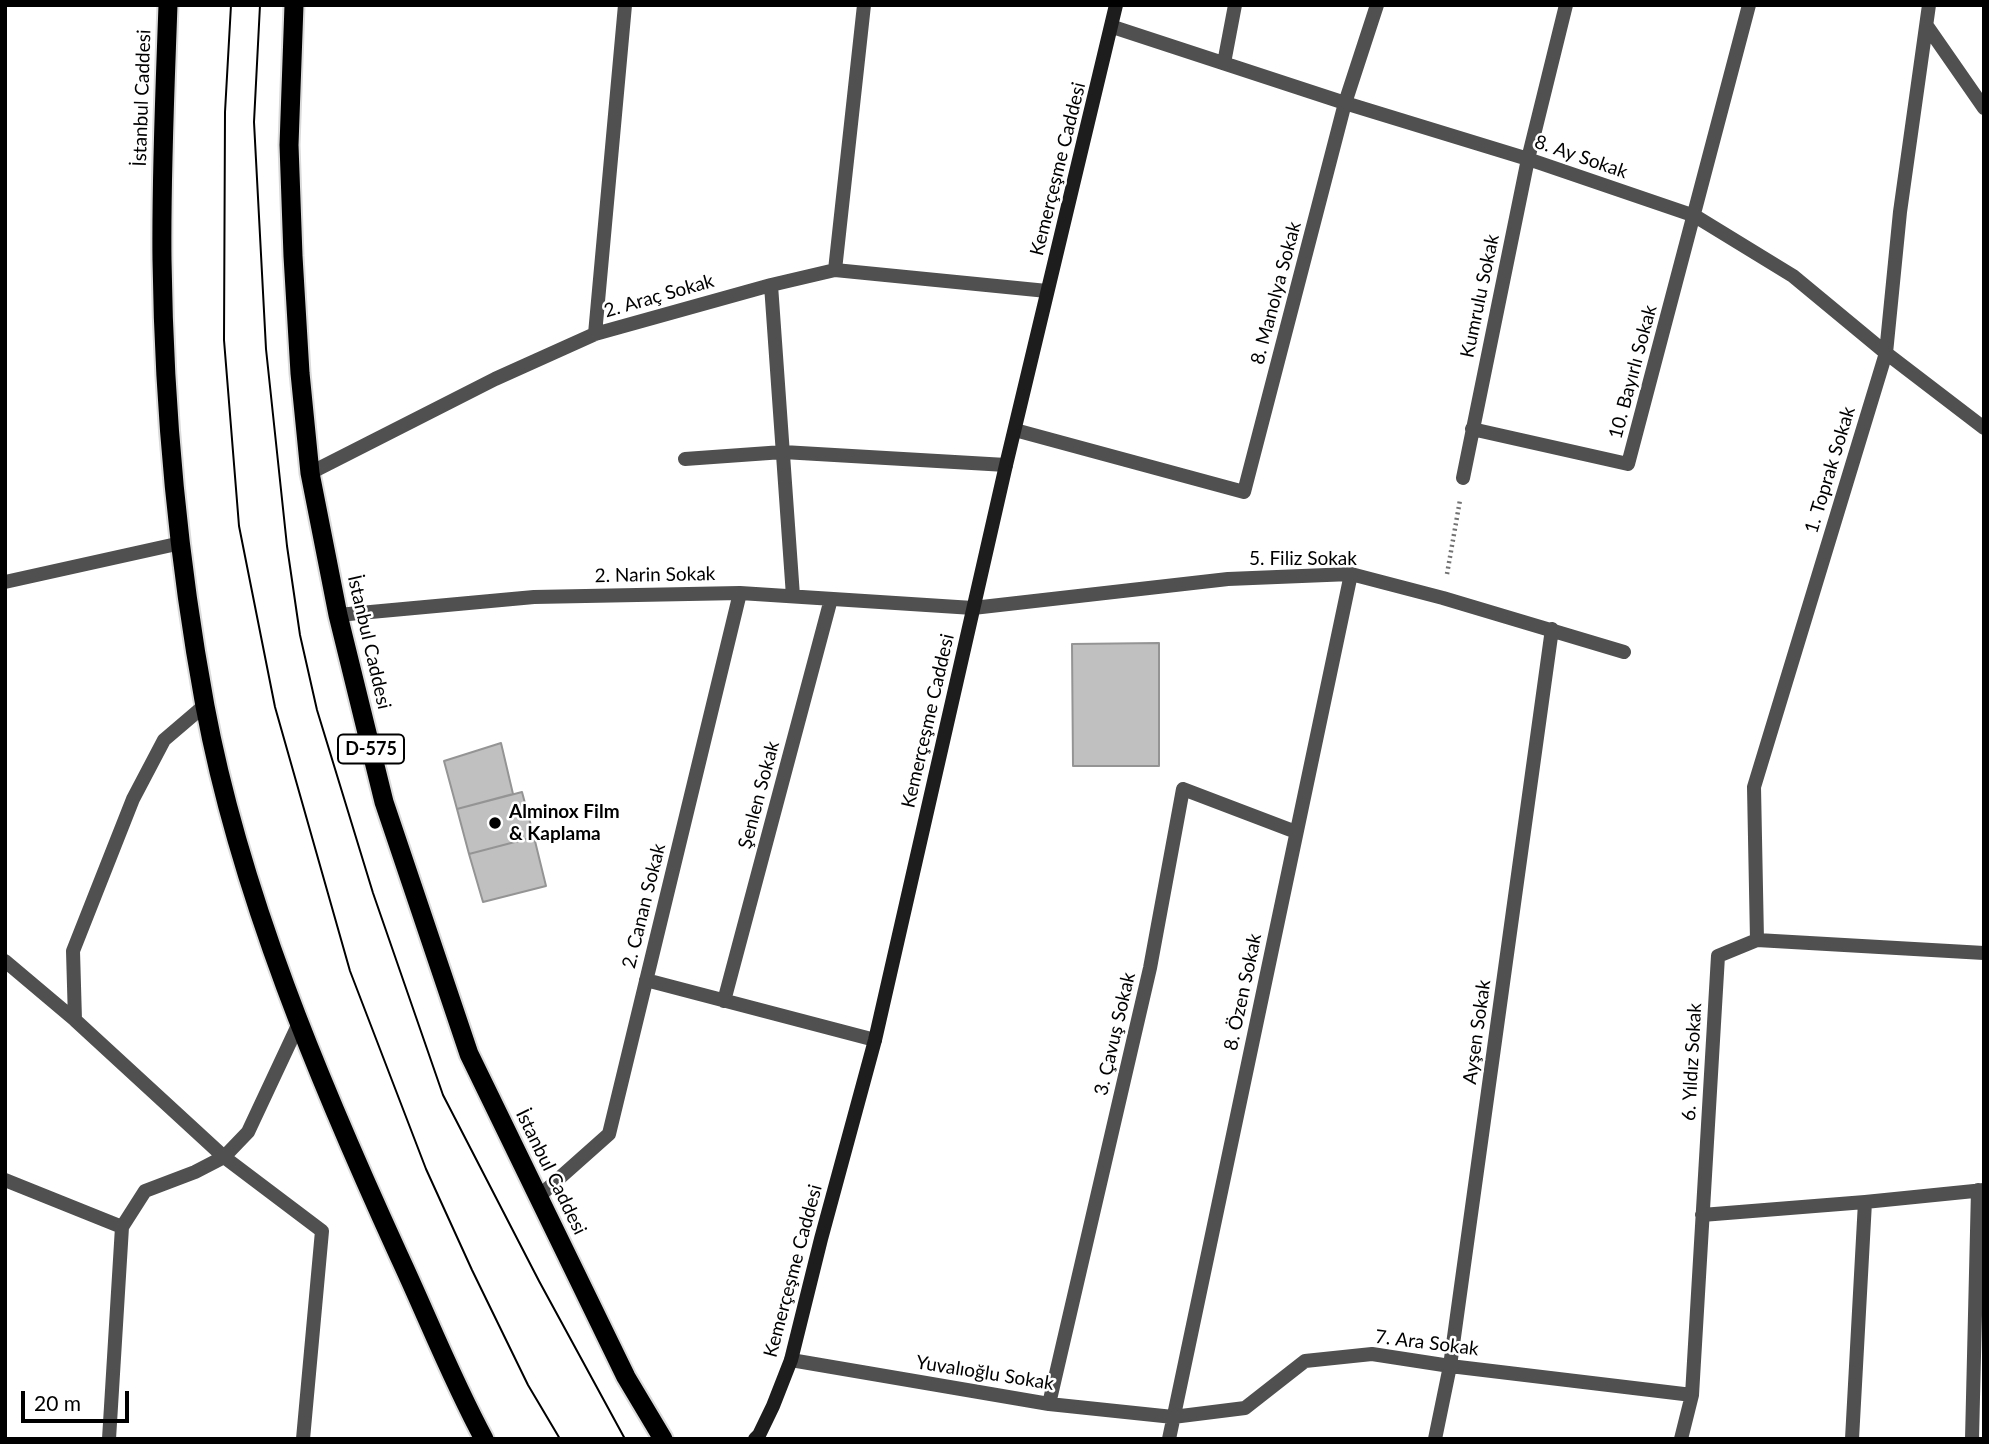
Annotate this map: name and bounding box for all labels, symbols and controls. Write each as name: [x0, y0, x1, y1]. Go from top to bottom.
street label: İstanbul Caddesi: [128, 29, 156, 167]
street label: Kemerçeşme Caddesi: [1025, 80, 1091, 258]
street label: 8. Ay Sokak: [1532, 130, 1630, 184]
street label: 8. Manolya Sokak: [1246, 219, 1306, 367]
street label: Kumrulu Sokak: [1456, 232, 1504, 360]
street label: 2. Araç Sokak: [601, 269, 717, 323]
street label: 10. Bayırlı Sokak: [1604, 303, 1662, 441]
street label: 1. Toprak Sokak: [1800, 404, 1860, 536]
street label: 5. Filiz Sokak: [1249, 548, 1357, 570]
street label: 2. Narin Sokak: [594, 563, 716, 587]
street label: İstanbul Caddesi: [342, 573, 396, 711]
street label: Kemerçeşme Caddesi: [897, 632, 959, 810]
road number: D-575: [338, 734, 404, 764]
street label: Şenlen Sokak: [734, 739, 784, 851]
place label: Alminox Film & Kaplama: [509, 801, 620, 845]
marker: Alminox Film & Kaplama: [487, 815, 503, 831]
street label: 2. Canan Sokak: [617, 841, 671, 971]
street label: 8. Özen Sokak: [1219, 931, 1267, 1053]
street label: 3. Çavuş Sokak: [1090, 970, 1140, 1098]
street label: Ayşen Sokak: [1458, 978, 1496, 1086]
street label: 6. Yıldız Sokak: [1678, 1002, 1706, 1122]
street label: İstanbul Caddesi: [511, 1105, 591, 1239]
street label: Kemerçeşme Caddesi: [759, 1182, 827, 1360]
street label: 7. Ara Sokak: [1374, 1325, 1480, 1361]
street label: Yuvalıoğlu Sokak: [914, 1351, 1056, 1395]
scale bar: [24, 1378, 133, 1422]
text: 20 m: [34, 1390, 81, 1415]

